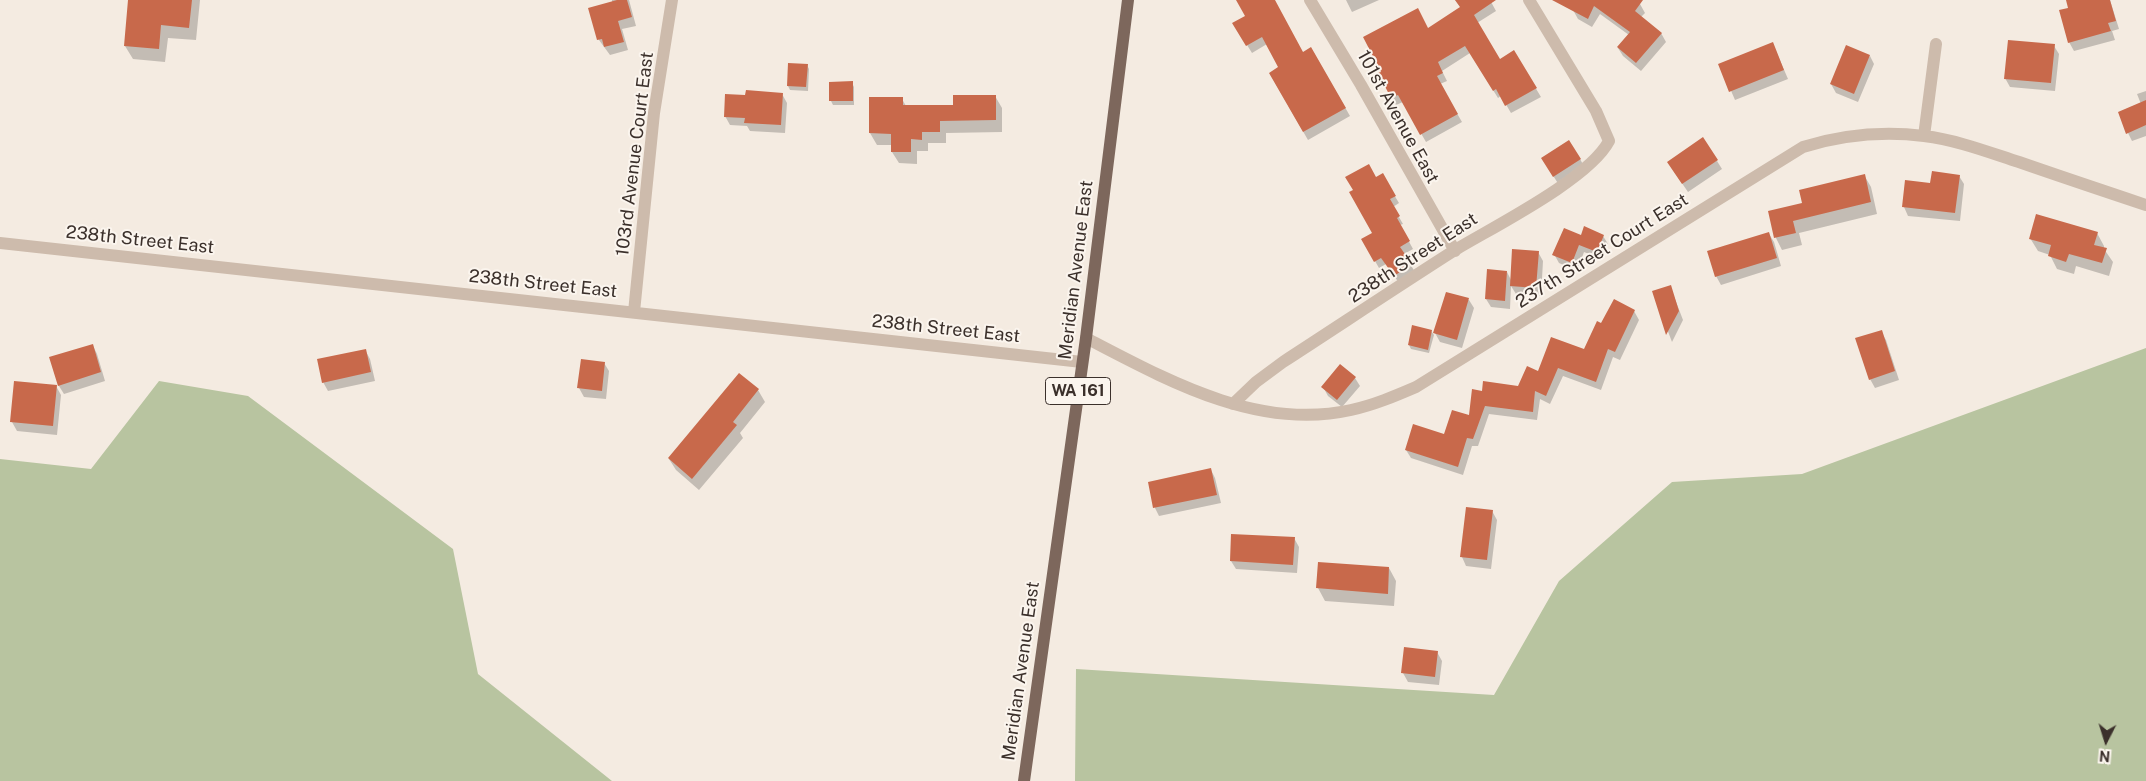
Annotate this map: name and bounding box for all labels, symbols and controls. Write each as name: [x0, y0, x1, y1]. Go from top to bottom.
street label: 101st Avenue East: [1352, 47, 1444, 187]
street label: 103rd Avenue Court East: [612, 51, 658, 257]
street label: Meridian Avenue East: [1054, 179, 1098, 361]
street label: 237th Street Court East: [1512, 189, 1692, 313]
street label: 238th Street East: [1345, 208, 1481, 308]
street label: 238th Street East: [65, 221, 215, 259]
street label: 238th Street East: [468, 265, 618, 303]
street label: 238th Street East: [871, 310, 1021, 348]
road number: WA 161: [1046, 378, 1110, 404]
street label: Meridian Avenue East: [998, 580, 1044, 762]
north arrow: [2081, 716, 2131, 766]
text: N: [2099, 747, 2111, 764]

